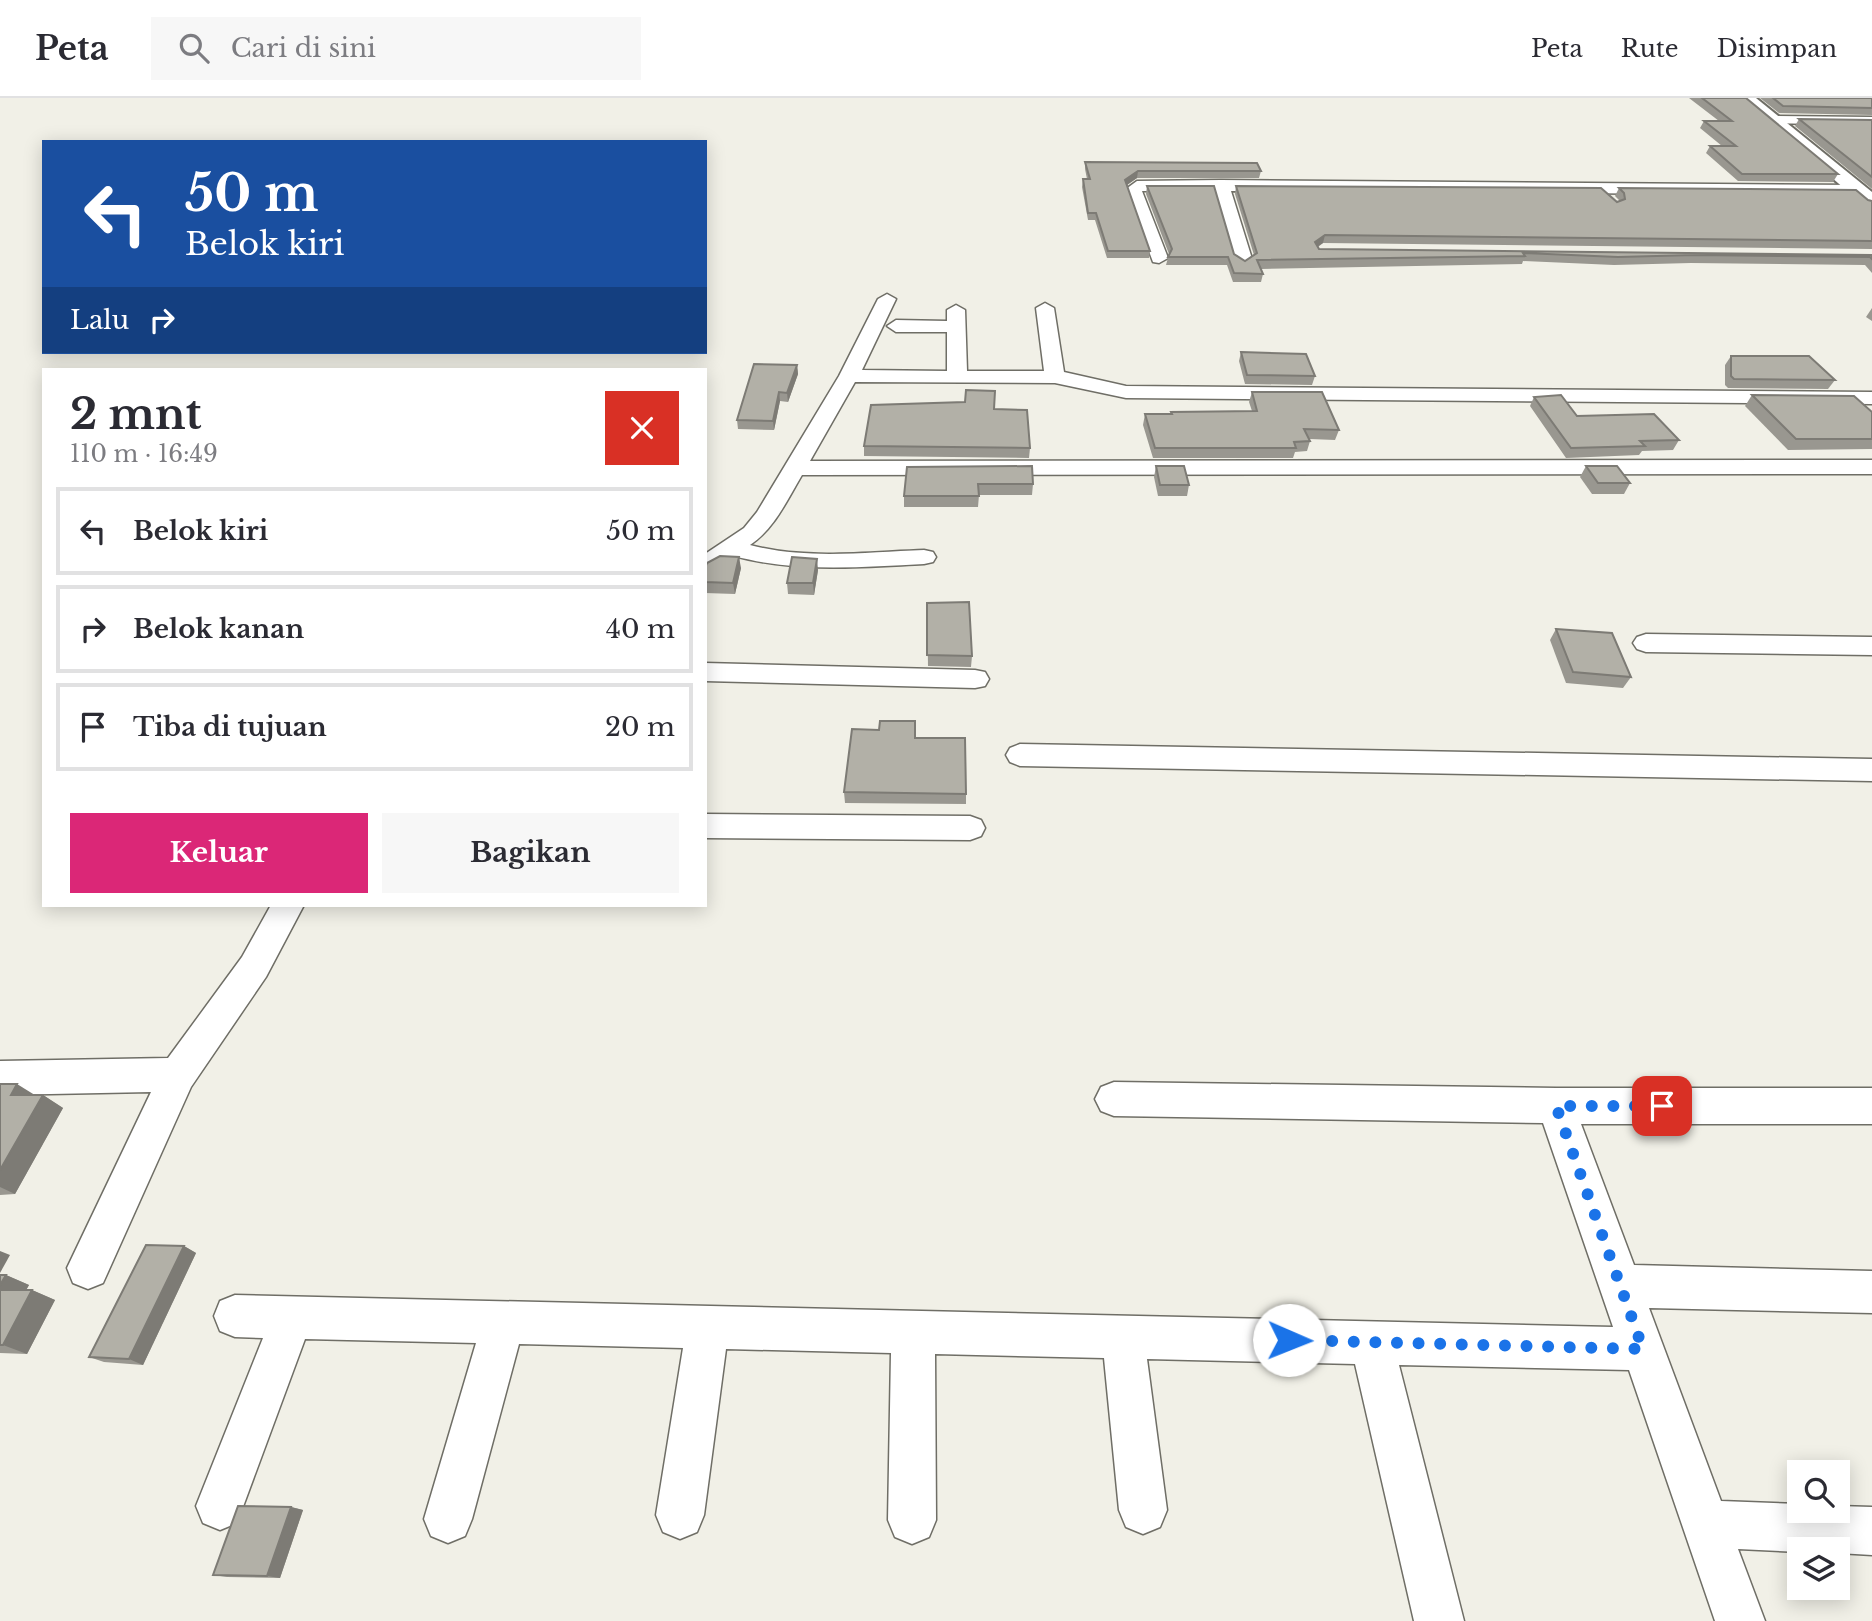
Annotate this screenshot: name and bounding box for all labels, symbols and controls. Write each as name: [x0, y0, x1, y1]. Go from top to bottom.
search box: [151, 17, 641, 80]
text: Peta: [35, 28, 109, 69]
icon: search: [175, 29, 213, 67]
text: Cari di sini: [231, 32, 376, 64]
text: Peta: [1531, 34, 1583, 63]
text: Rute: [1621, 34, 1679, 63]
text: Disimpan: [1717, 34, 1837, 63]
text: 50 m: [185, 163, 318, 224]
icon: left: [70, 168, 161, 259]
text: Belok kiri: [185, 224, 344, 264]
icon: right: [143, 301, 181, 339]
text: Lalu: [70, 304, 129, 336]
text: 2 mnt: [70, 388, 202, 440]
button: close: [605, 391, 679, 465]
text: 110 m · 16:49: [70, 440, 218, 468]
icon: left: [74, 512, 112, 550]
text: Belok kiri: [133, 515, 268, 547]
text: 50 m: [606, 515, 675, 547]
icon: right: [74, 610, 112, 648]
text: Belok kanan: [133, 613, 304, 645]
text: 40 m: [606, 613, 675, 645]
icon: arrive: [74, 708, 112, 746]
text: Tiba di tujuan: [133, 711, 327, 743]
text: 20 m: [605, 711, 675, 743]
button: Keluar: [70, 813, 368, 893]
button: Bagikan: [382, 813, 679, 893]
pin: [1632, 1076, 1692, 1136]
icon: arrive: [1643, 1087, 1681, 1125]
position arrow: [1252, 1303, 1326, 1377]
map controls: [1787, 1460, 1850, 1600]
button: search: [1787, 1460, 1850, 1523]
button: layers: [1787, 1537, 1850, 1600]

